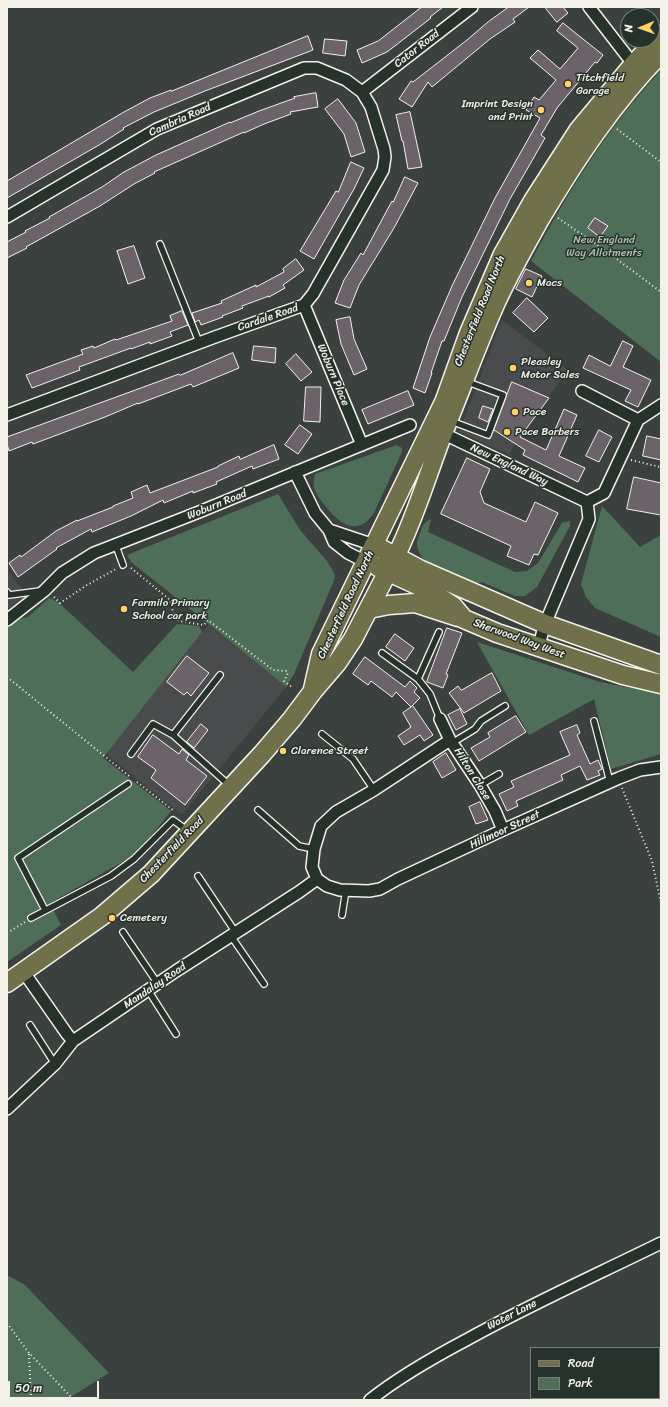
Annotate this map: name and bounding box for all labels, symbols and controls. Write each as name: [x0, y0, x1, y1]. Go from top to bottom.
north arrow: [620, 8, 660, 48]
text: N: [619, 24, 638, 33]
street label: Cator Road: [392, 27, 442, 71]
place label: Titchfield Garage: [576, 71, 624, 97]
marker: Titchfield Garage: [563, 79, 573, 89]
place label: Imprint Design and Print: [461, 97, 533, 123]
street label: Cambria Road: [147, 101, 213, 139]
marker: Imprint Design and Print: [536, 105, 546, 115]
park label: New England Way Allotments: [566, 233, 642, 259]
street label: Chesterfield Road North: [452, 254, 508, 368]
place label: Macs: [537, 276, 562, 290]
marker: Macs: [524, 278, 534, 288]
street label: Cardale Road: [236, 301, 300, 335]
street label: Woburn Place: [314, 342, 352, 408]
place label: Pleasley Motor Sales: [521, 355, 580, 381]
marker: Pleasley Motor Sales: [508, 363, 518, 373]
place label: Pace: [523, 405, 546, 419]
marker: Pace: [510, 407, 520, 417]
place label: Pace Barbers: [515, 425, 579, 439]
marker: Pace Barbers: [502, 427, 512, 437]
street label: New England Way: [468, 441, 550, 489]
street label: Woburn Road: [185, 487, 249, 523]
street label: Chesterfield Road North: [315, 549, 377, 661]
place label: Farmilo Primary School car park: [132, 596, 209, 622]
marker: Farmilo Primary School car park: [119, 604, 129, 614]
street label: Sherwood Way West: [471, 616, 567, 662]
place label: Clarence Street: [291, 744, 368, 758]
street label: Hilton Close: [451, 745, 493, 803]
marker: Clarence Street: [278, 746, 288, 756]
street label: Hillmoor Street: [468, 808, 542, 852]
street label: Chesterfield Road: [137, 814, 207, 886]
place label: Cemetery: [120, 911, 167, 925]
marker: Cemetery: [107, 913, 117, 923]
street label: Mandalay Road: [121, 960, 189, 1012]
street label: Water Lane: [485, 1297, 539, 1333]
legend: [530, 1347, 660, 1399]
text: Road: [568, 1352, 594, 1374]
text: Park: [568, 1372, 593, 1394]
scale bar: [10, 1373, 101, 1399]
text: 50 m: [15, 1377, 42, 1399]

